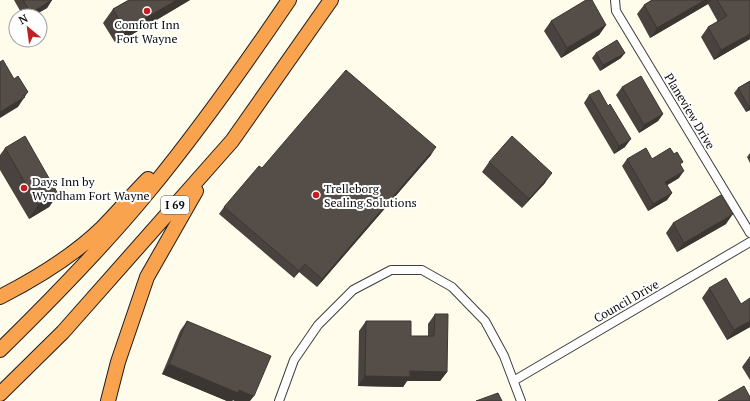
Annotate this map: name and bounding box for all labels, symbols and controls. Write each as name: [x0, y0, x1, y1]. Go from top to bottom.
marker: Comfort Inn Fort Wayne: [142, 6, 152, 16]
north arrow: [8, 8, 48, 48]
text: N: [16, 11, 31, 27]
place label: Comfort Inn Fort Wayne: [114, 17, 180, 46]
street label: Planeview Drive: [661, 70, 719, 152]
place label: Days Inn by Wyndham Fort Wayne: [32, 174, 150, 203]
place label: Trelleborg Sealing Solutions: [324, 181, 417, 210]
marker: Days Inn by Wyndham Fort Wayne: [19, 183, 29, 193]
marker: Trelleborg Sealing Solutions: [311, 190, 321, 200]
road number: I 69: [161, 196, 189, 214]
street label: Council Drive: [591, 276, 661, 326]

